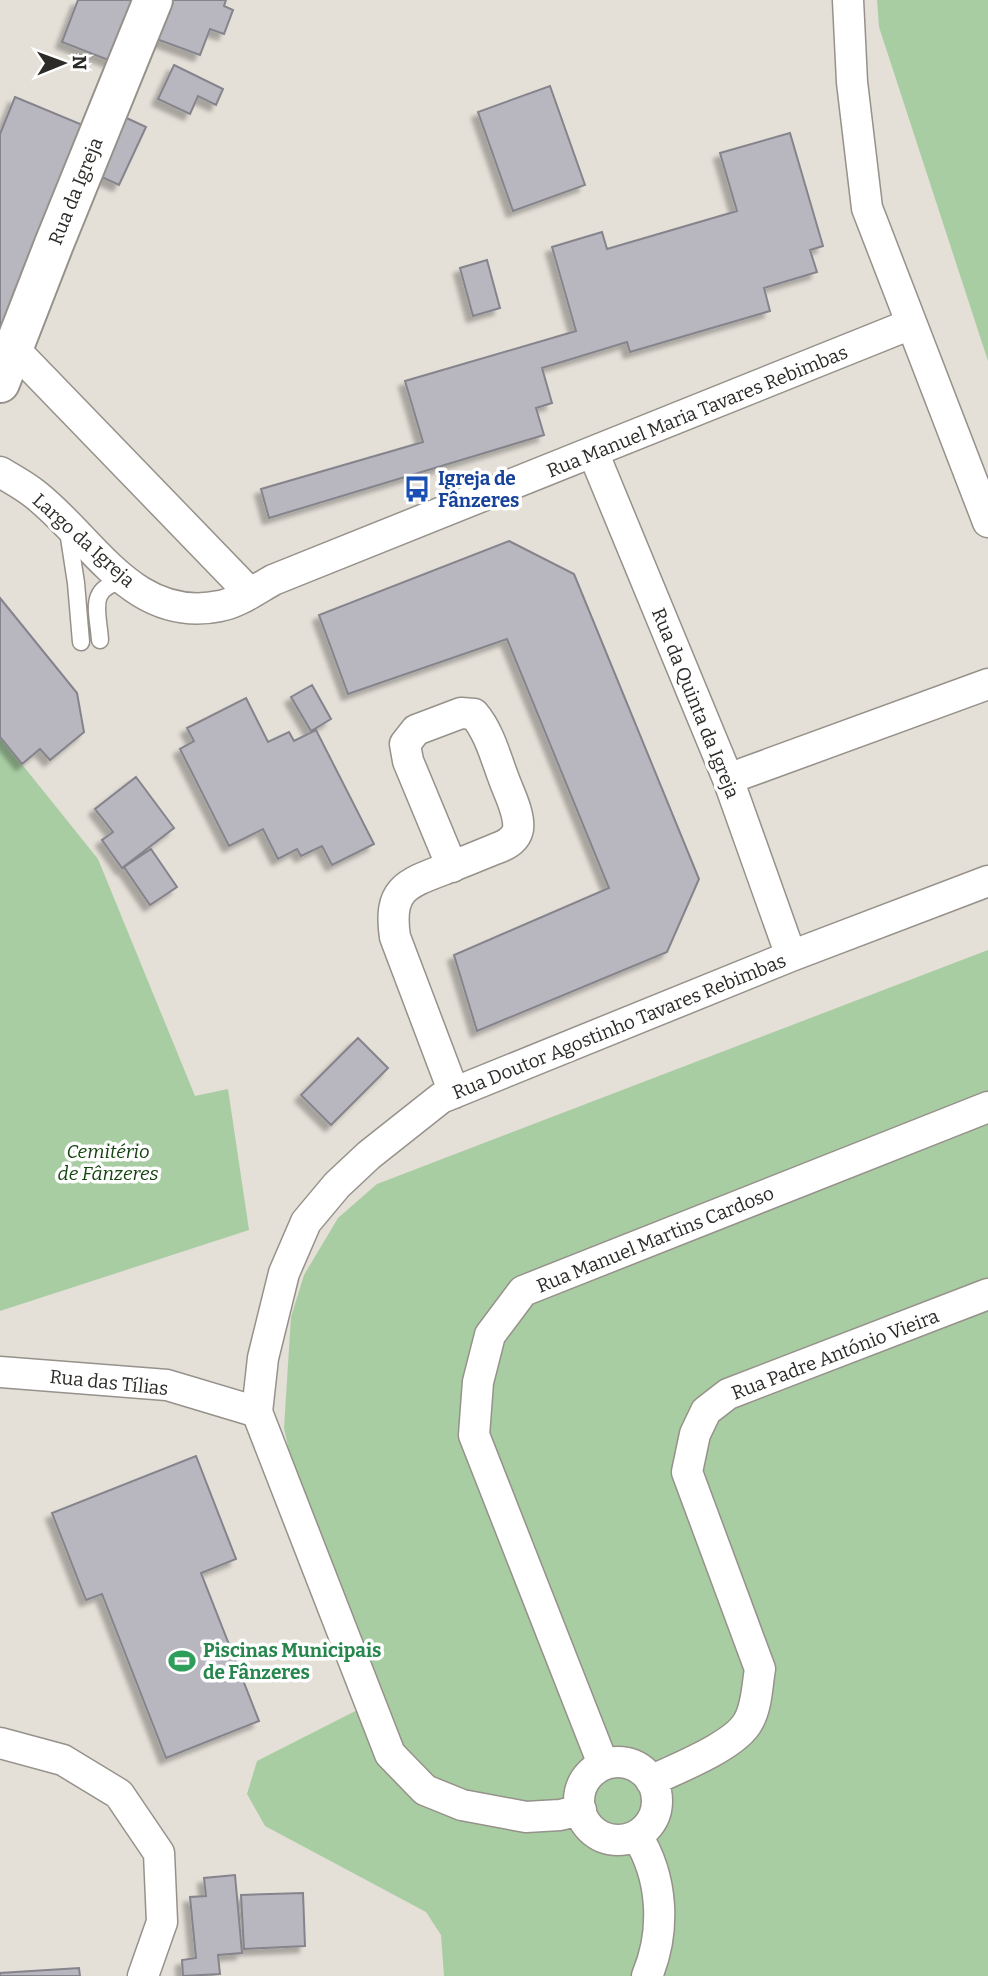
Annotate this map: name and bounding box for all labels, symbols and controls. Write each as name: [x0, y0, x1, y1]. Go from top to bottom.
north arrow: [28, 28, 98, 98]
text: N: [68, 55, 91, 71]
street label: Rua da Igreja: [44, 134, 108, 248]
street label: Rua Manuel Maria Tavares Rebimbas: [543, 340, 851, 483]
place label: Igreja de Fânzeres: [438, 467, 519, 512]
bus stop icon: Igreja de Fânzeres: [402, 474, 432, 504]
street label: Largo da Igreja: [28, 489, 140, 593]
street label: Rua da Quinta da Igreja: [647, 605, 745, 802]
street label: Rua Doutor Agostinho Tavares Rebimbas: [449, 949, 789, 1104]
park label: Cemitério de Fânzeres: [58, 1140, 158, 1185]
street label: Rua Manuel Martins Cardoso: [533, 1181, 777, 1298]
street label: Rua Padre António Vieira: [728, 1304, 943, 1405]
street label: Rua das Tílias: [48, 1365, 170, 1400]
place label: Piscinas Municipais de Fânzeres: [203, 1639, 381, 1684]
sports icon: Piscinas Municipais de Fânzeres: [167, 1646, 197, 1676]

